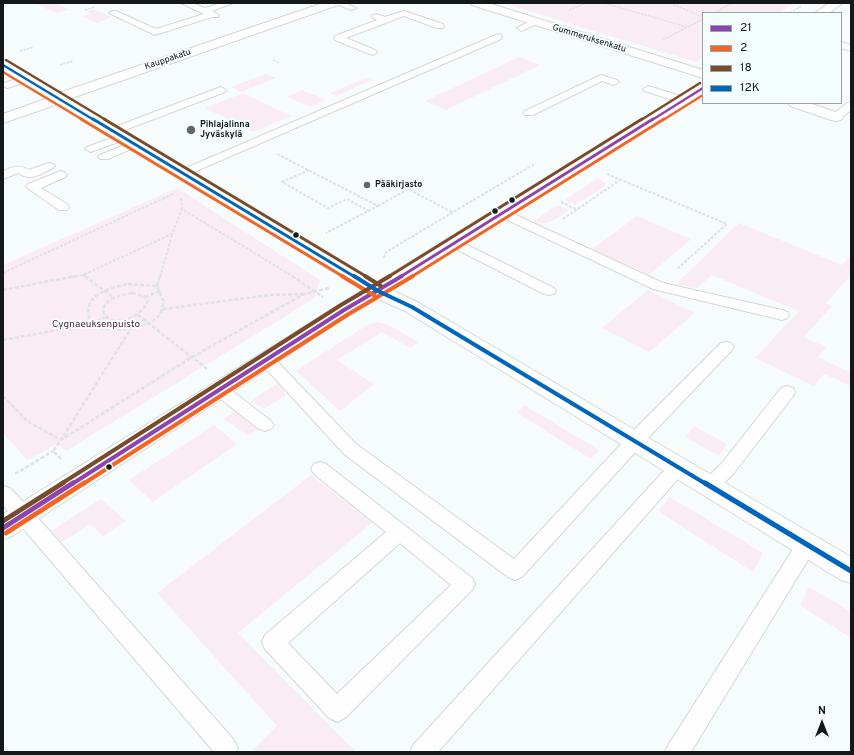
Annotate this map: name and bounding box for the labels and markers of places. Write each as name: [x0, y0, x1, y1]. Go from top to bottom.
place label: Pihlajalinna Jyväskylä: [200, 120, 250, 141]
marker: Pihlajalinna Jyväskylä: [185, 124, 197, 136]
marker: Pääkirjasto: [362, 180, 372, 190]
place label: Pääkirjasto: [375, 180, 422, 190]
unlabelled marker: [507, 195, 517, 205]
unlabelled marker: [490, 206, 500, 216]
unlabelled marker: [291, 230, 301, 240]
unlabelled marker: [104, 462, 114, 472]

